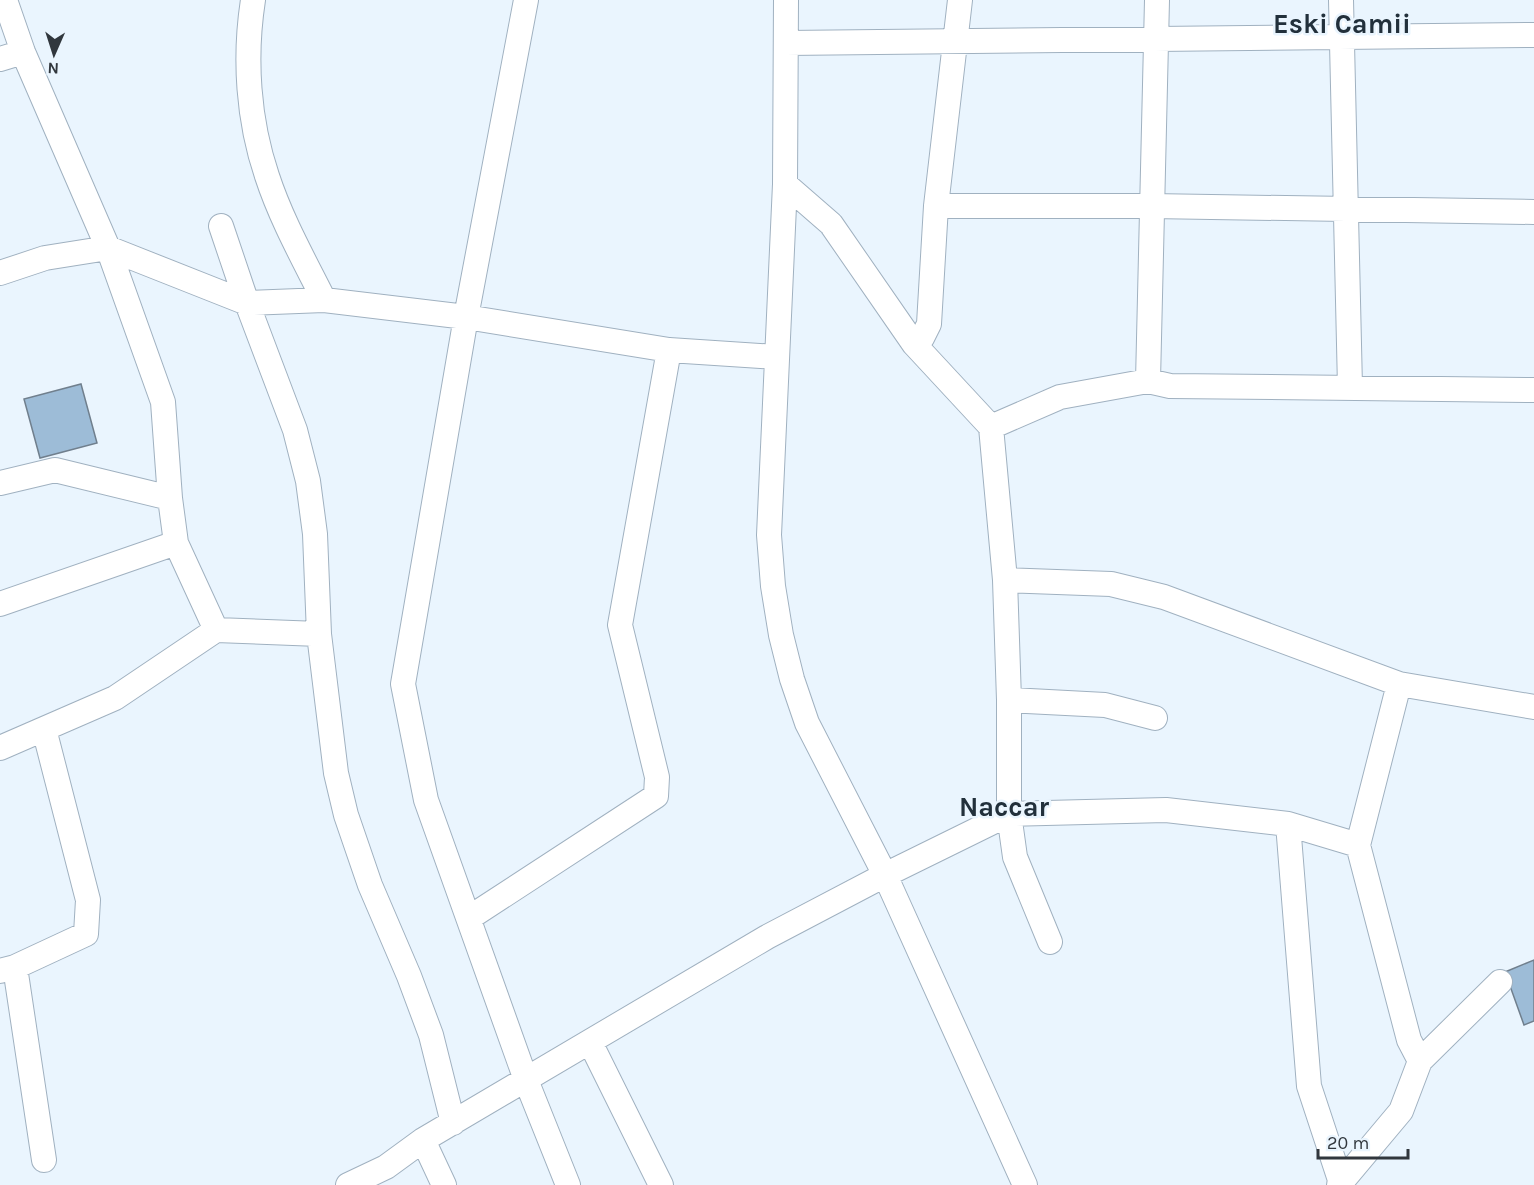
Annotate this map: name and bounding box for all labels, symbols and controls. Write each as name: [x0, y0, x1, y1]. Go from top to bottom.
district label: Eski Camii: [1273, 8, 1411, 40]
north arrow: [24, 24, 84, 84]
text: N: [47, 59, 59, 78]
district label: Naccar: [959, 791, 1049, 823]
scale bar: [1318, 1122, 1408, 1160]
text: 20 m: [1327, 1132, 1369, 1154]

